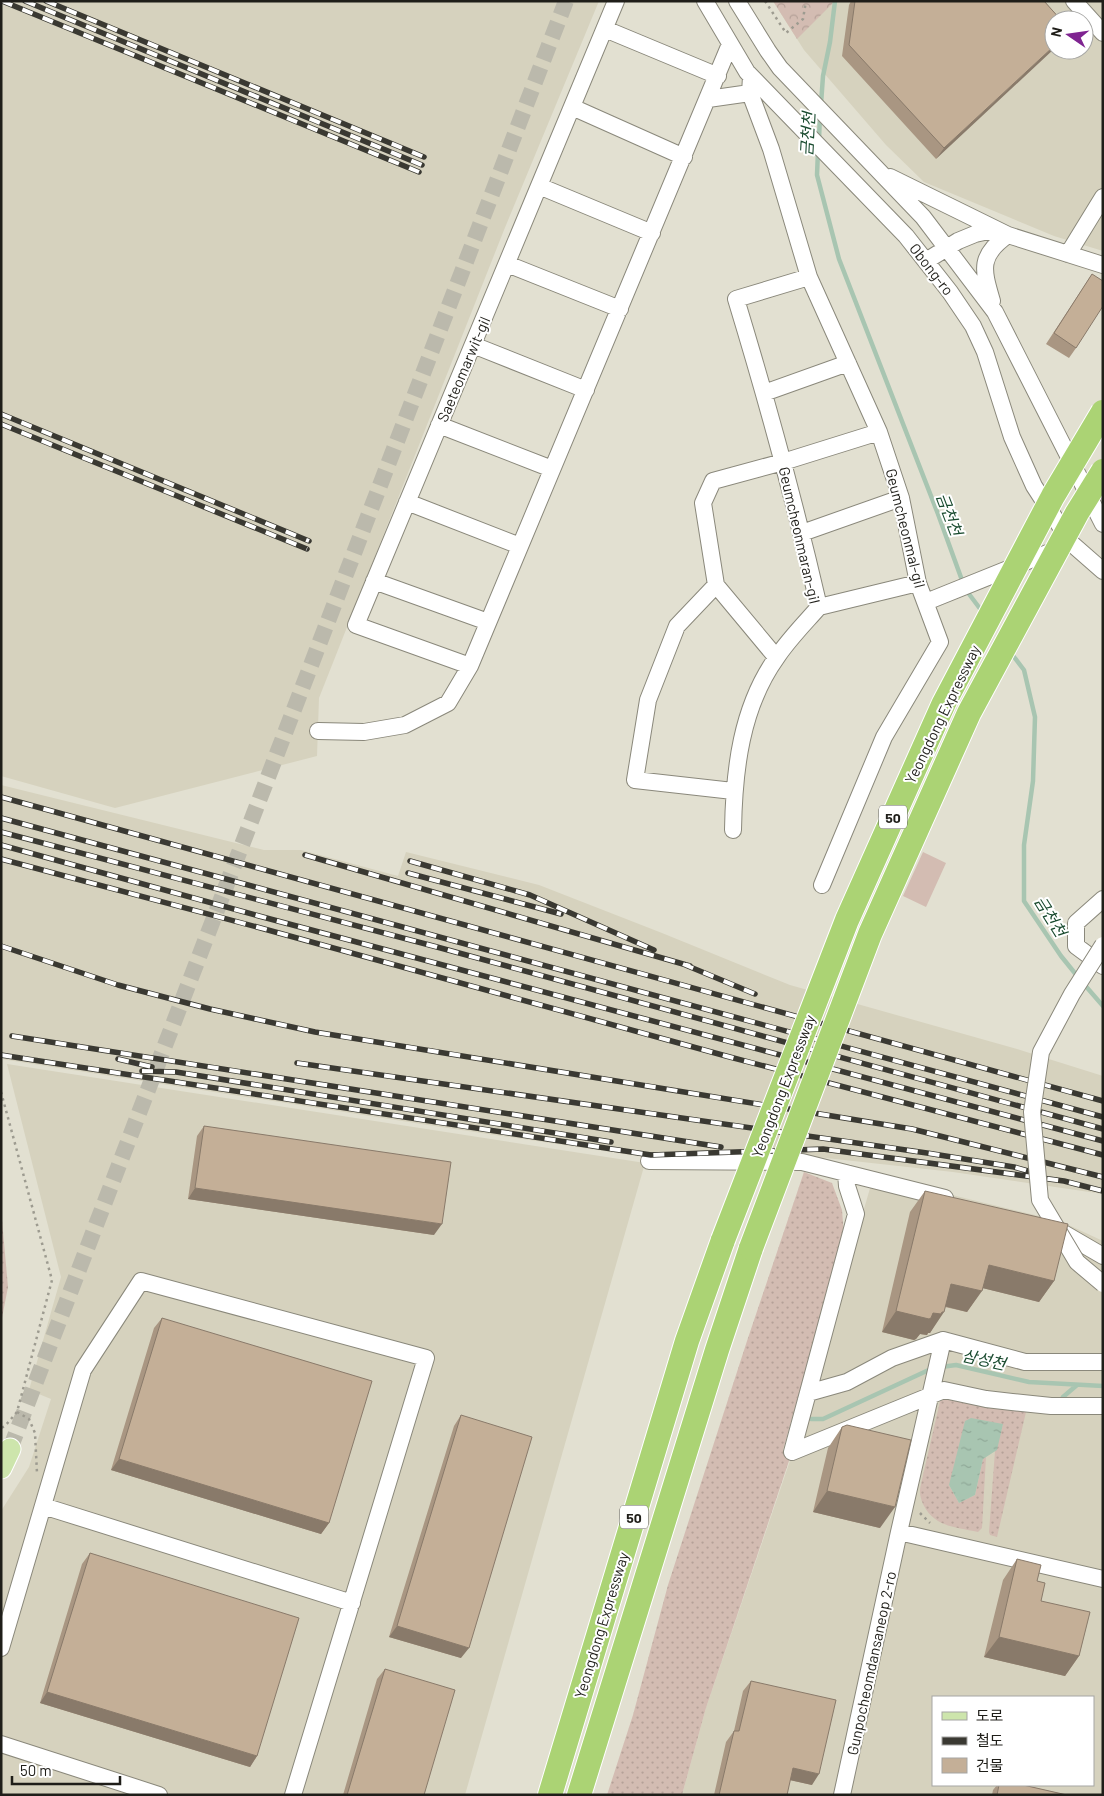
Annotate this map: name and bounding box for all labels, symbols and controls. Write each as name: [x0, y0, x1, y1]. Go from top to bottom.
north arrow: [1044, 10, 1094, 60]
text: N: [1047, 26, 1065, 38]
water label: 금천천: [796, 109, 818, 157]
street label: Obong-ro: [906, 239, 958, 299]
street label: Saeteomarwit-gil: [433, 314, 493, 424]
street label: Geumcheonmaran-gil: [775, 465, 825, 605]
street label: Geumcheonmal-gil: [882, 466, 930, 590]
water label: 금천천: [933, 490, 968, 540]
street label: Yeongdong Expressway: [901, 642, 983, 786]
road number: 50: [879, 806, 907, 829]
water label: 금천천: [1031, 892, 1072, 942]
street label: Yeongdong Expressway: [747, 1012, 819, 1160]
water label: 삼성천: [960, 1345, 1010, 1373]
road number: 50: [620, 1505, 648, 1528]
street label: Yeongdong Expressway: [570, 1550, 632, 1700]
street label: Gunpocheomdansaneop 2-ro: [843, 1569, 899, 1757]
legend: [932, 1696, 1094, 1786]
text: 도로: [976, 1706, 1004, 1724]
text: 철도: [976, 1731, 1004, 1749]
scale bar: [12, 1754, 120, 1786]
text: 건물: [976, 1756, 1004, 1774]
text: 50 m: [20, 1761, 52, 1779]

